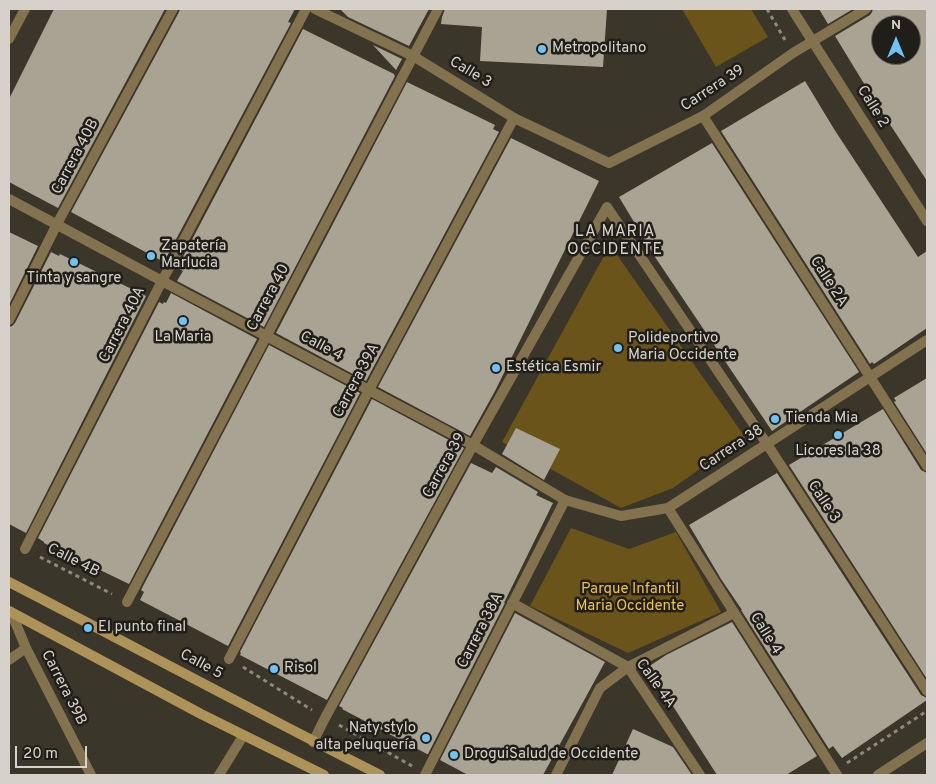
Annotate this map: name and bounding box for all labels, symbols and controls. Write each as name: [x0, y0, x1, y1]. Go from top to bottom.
north arrow: [871, 15, 921, 65]
text: N: [891, 17, 901, 34]
place label: Metropolitano: [552, 40, 646, 58]
marker: Metropolitano: [536, 43, 548, 55]
street label: Calle 3: [446, 53, 494, 93]
street label: Carrera 39: [678, 62, 748, 116]
street label: Calle 2: [852, 83, 892, 131]
street label: Carrera 40B: [49, 116, 103, 198]
district label: LA MARIA OCCIDENTE: [566, 223, 664, 261]
place label: Zapatería Marlucia: [161, 238, 226, 273]
marker: Zapatería Marlucia: [145, 250, 157, 262]
street label: Calle 2A: [805, 253, 851, 311]
marker: Tinta y sangre: [68, 256, 80, 268]
street label: Carrera 40: [244, 261, 294, 335]
place label: Tinta y sangre: [27, 270, 121, 288]
street label: Carrera 40A: [96, 284, 150, 366]
marker: La Maria: [177, 315, 189, 327]
street label: Calle 4: [296, 328, 346, 366]
place label: La Maria: [155, 329, 211, 347]
place label: Polideportivo Maria Occidente: [628, 330, 737, 365]
street label: Carrera 39A: [330, 341, 384, 421]
marker: Polideportivo Maria Occidente: [612, 342, 624, 354]
place label: Estética Esmir: [506, 359, 601, 377]
marker: Estética Esmir: [490, 362, 502, 374]
place label: Tienda Mia: [785, 410, 858, 428]
marker: Tienda Mia: [769, 413, 781, 425]
street label: Carrera 38: [697, 422, 767, 476]
marker: Licores la 38: [832, 429, 844, 441]
street label: Carrera 39: [420, 430, 470, 502]
place label: Licores la 38: [795, 443, 881, 461]
street label: Calle 3: [803, 478, 843, 526]
street label: Calle 4B: [44, 540, 102, 582]
park label: Parque Infantil Maria Occidente: [576, 581, 684, 616]
street label: Carrera 38A: [454, 590, 508, 672]
street label: Calle 4: [745, 610, 785, 658]
place label: El punto final: [98, 619, 186, 637]
marker: El punto final: [82, 622, 94, 634]
street label: Calle 5: [176, 646, 226, 684]
street label: Carrera 39B: [36, 648, 90, 728]
street label: Calle 4A: [631, 656, 679, 712]
place label: Risol: [284, 660, 317, 678]
marker: Risol: [268, 663, 280, 675]
place label: Naty stylo alta peluquería: [316, 720, 416, 755]
marker: Naty stylo alta peluquería: [420, 732, 432, 744]
scale bar: [18, 736, 90, 768]
text: 20 m: [23, 745, 58, 764]
place label: DroguiSalud de Occidente: [464, 746, 638, 764]
marker: DroguiSalud de Occidente: [448, 749, 460, 761]

